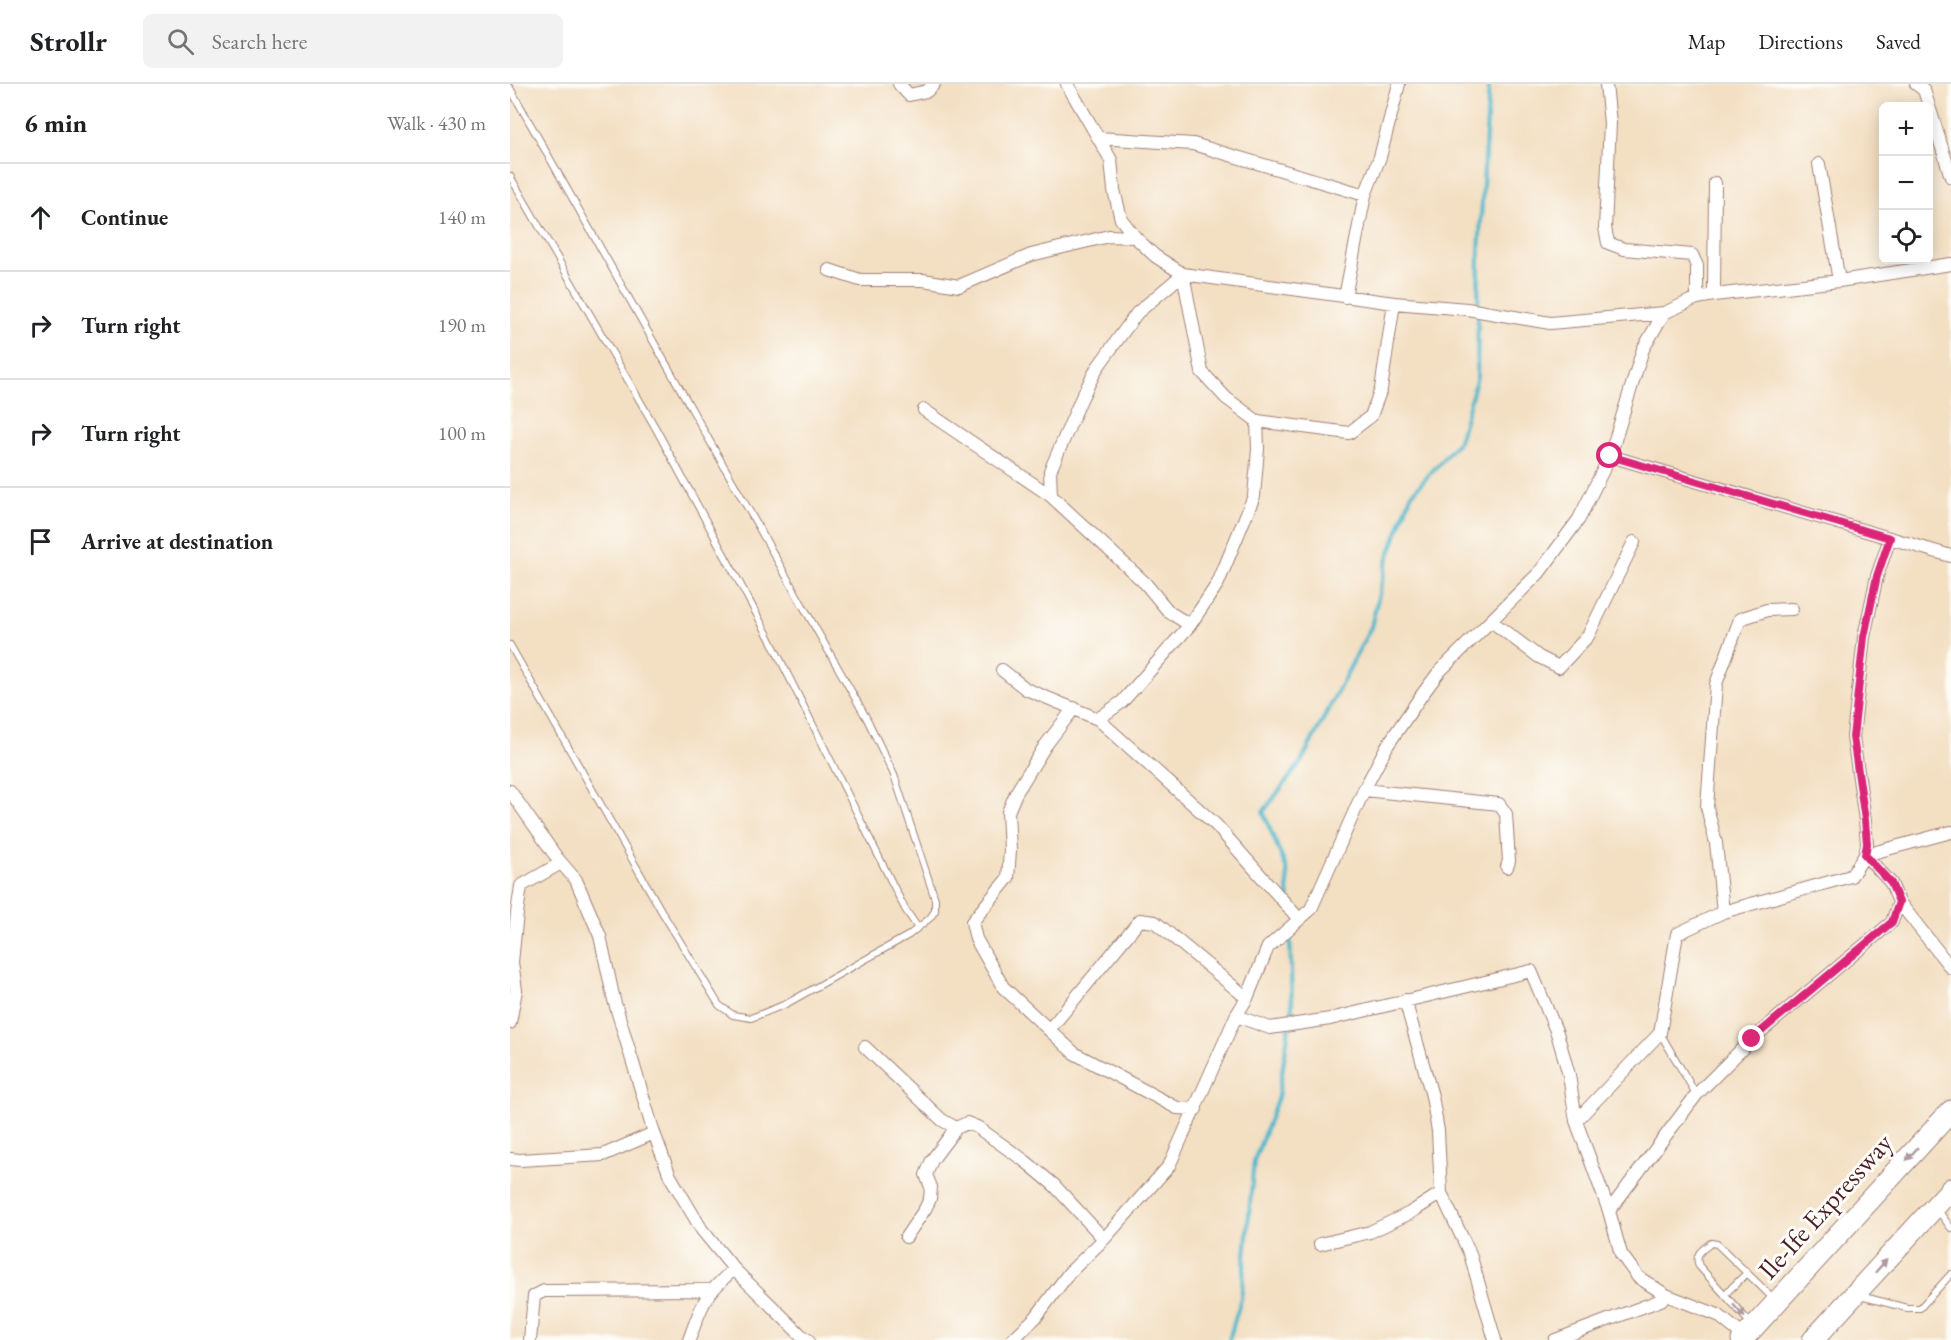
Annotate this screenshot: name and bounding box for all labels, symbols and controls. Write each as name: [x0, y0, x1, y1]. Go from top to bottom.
search box: [143, 14, 563, 68]
text: Strollr: [30, 23, 107, 59]
icon: search: [164, 25, 197, 58]
text: Search here: [212, 27, 307, 56]
text: Map: [1688, 28, 1725, 55]
text: Directions: [1758, 28, 1843, 55]
text: Saved: [1876, 28, 1921, 55]
map controls: [1879, 102, 1933, 264]
button: +: [1879, 102, 1933, 156]
text: 6 min: [24, 106, 87, 140]
text: Walk · 430 m: [387, 110, 486, 136]
button: −: [1879, 156, 1933, 210]
icon: ahead: [24, 201, 57, 234]
text: Continue: [81, 203, 168, 232]
text: 140 m: [438, 204, 486, 230]
button: locate: [1879, 210, 1933, 264]
icon: right: [24, 309, 57, 342]
text: Turn right: [81, 311, 180, 340]
text: 190 m: [438, 312, 486, 338]
icon: right: [24, 417, 57, 450]
text: Turn right: [81, 419, 180, 448]
text: 100 m: [438, 420, 486, 446]
route start: [1596, 442, 1622, 468]
icon: arrive: [24, 525, 57, 558]
text: Arrive at destination: [81, 527, 273, 556]
route end: [1738, 1025, 1764, 1051]
street label: Ile-Ife Expressway: [1750, 1125, 1900, 1286]
one-way arrow: [1906, 1146, 1919, 1161]
one-way arrow: [1874, 1258, 1888, 1273]
one-way arrow: [1732, 1303, 1746, 1318]

